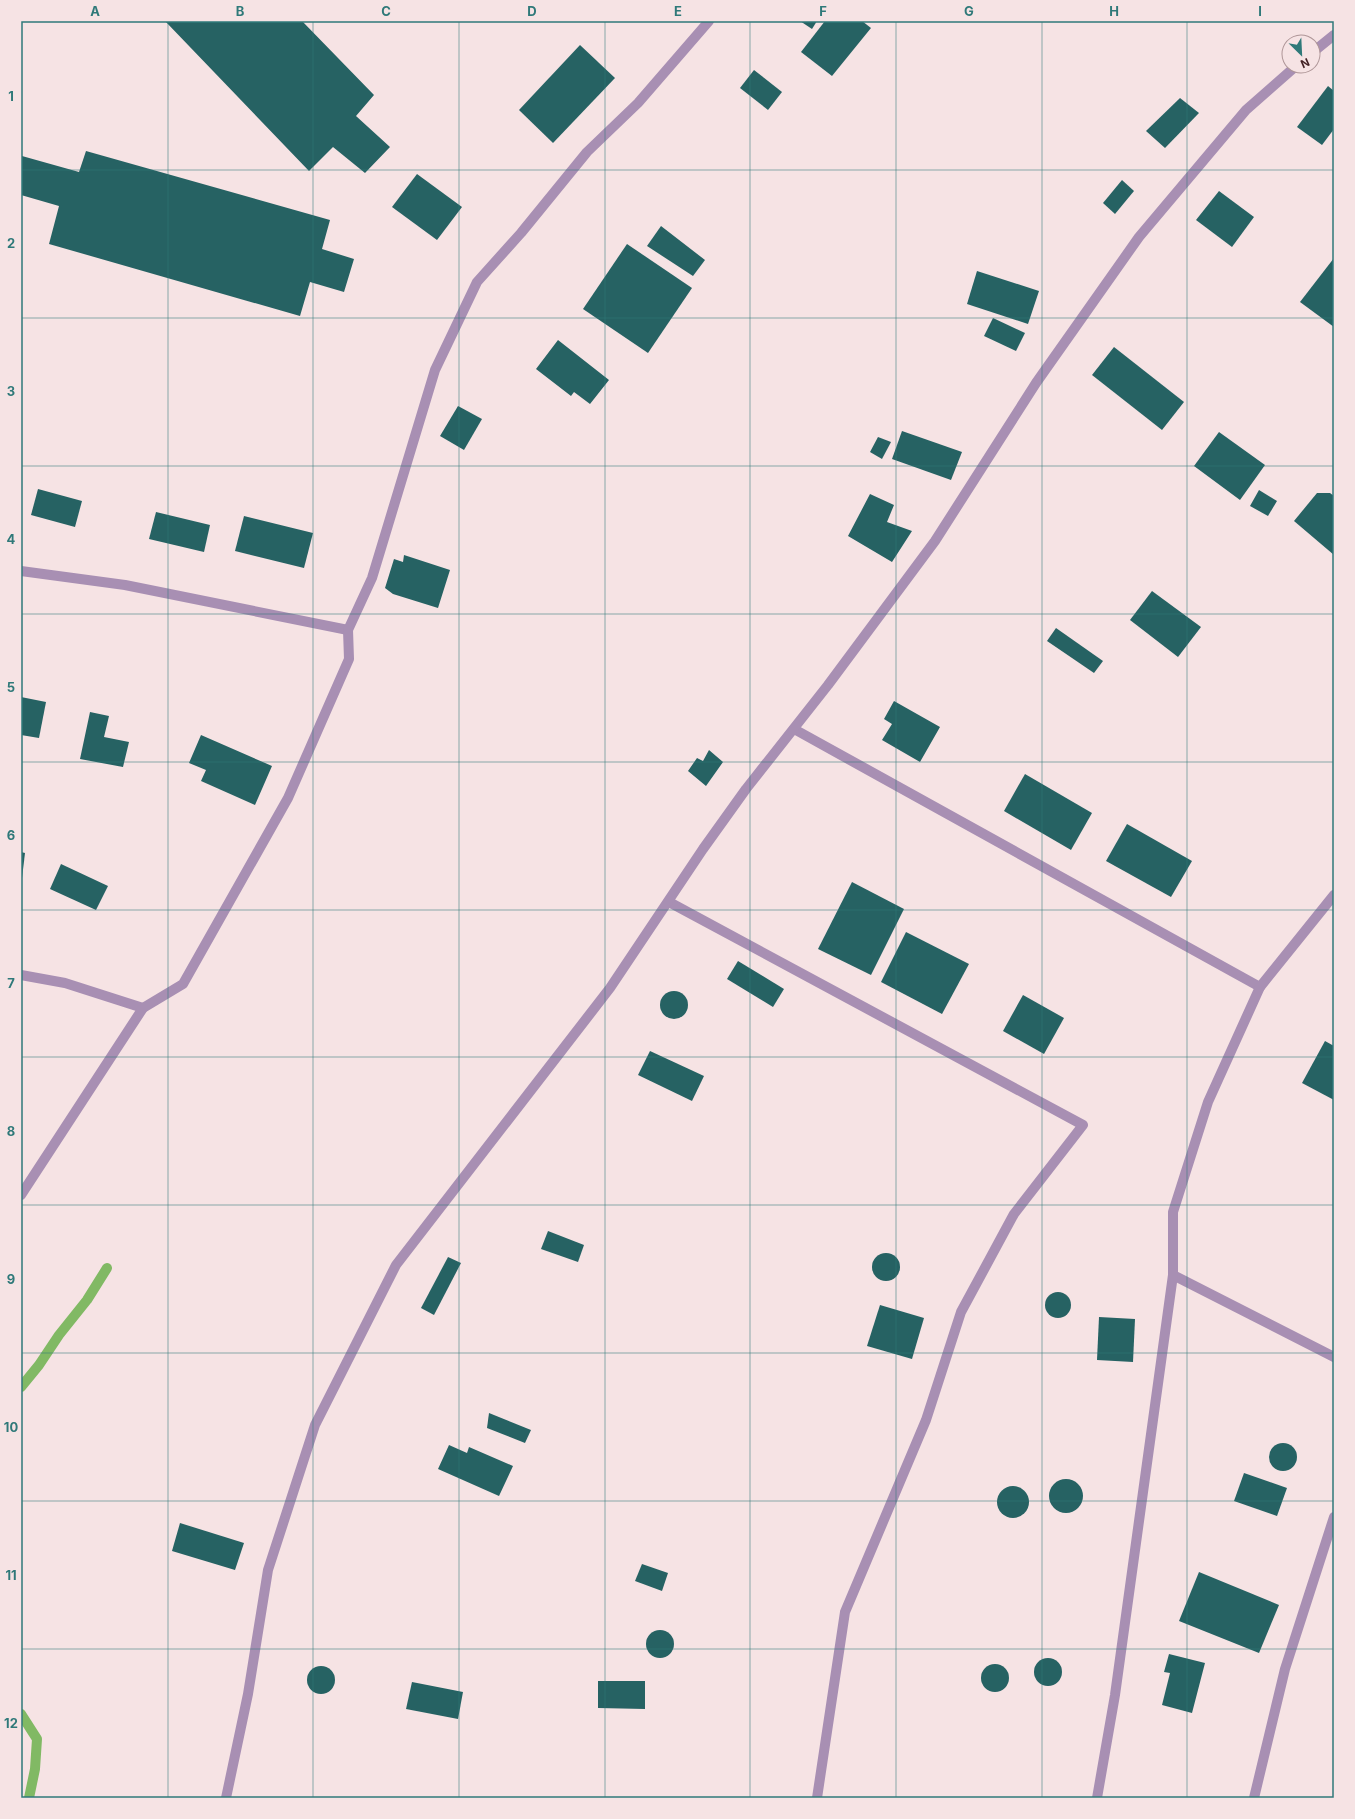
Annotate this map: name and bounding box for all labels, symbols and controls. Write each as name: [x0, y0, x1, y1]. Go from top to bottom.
text: A: [90, 3, 100, 19]
text: B: [236, 3, 245, 19]
text: C: [381, 3, 391, 19]
text: D: [527, 3, 537, 19]
text: E: [674, 3, 682, 19]
text: F: [819, 3, 827, 19]
text: G: [964, 3, 974, 19]
text: H: [1109, 3, 1119, 19]
text: I: [1258, 3, 1262, 19]
north arrow: [1281, 34, 1321, 74]
text: N: [1298, 55, 1312, 71]
text: 1: [8, 88, 14, 104]
text: 2: [7, 235, 15, 251]
text: 3: [7, 383, 15, 399]
text: 4: [7, 531, 16, 547]
text: 5: [7, 679, 15, 695]
text: 6: [7, 827, 15, 843]
text: 7: [7, 975, 15, 991]
text: 8: [7, 1123, 15, 1139]
text: 9: [7, 1271, 15, 1287]
text: 10: [4, 1419, 18, 1435]
text: 11: [5, 1567, 17, 1583]
text: 12: [4, 1715, 18, 1731]

